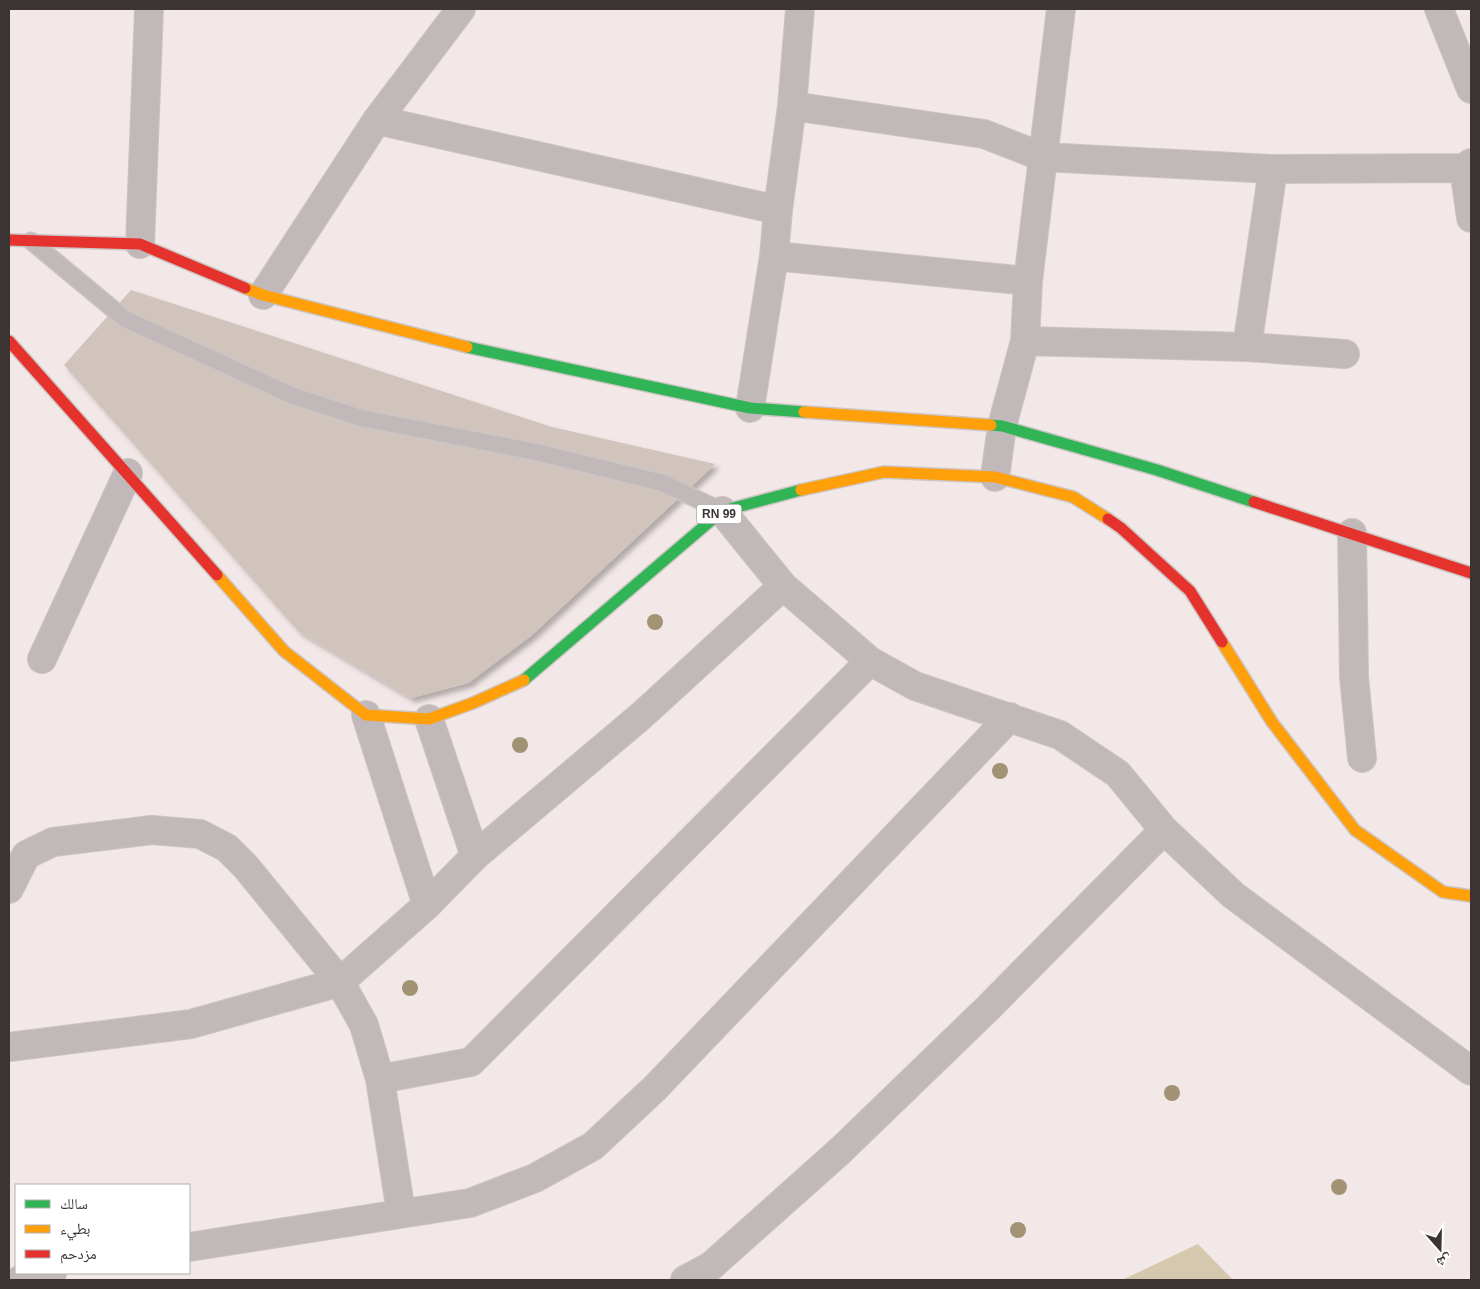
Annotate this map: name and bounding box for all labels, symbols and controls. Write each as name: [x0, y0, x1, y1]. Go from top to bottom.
road number: RN 99: [696, 504, 742, 524]
legend: [15, 1184, 190, 1274]
text: سالك: [60, 1195, 88, 1212]
text: بطيء: [60, 1220, 90, 1241]
north arrow: [1415, 1224, 1465, 1274]
text: مزدحم: [60, 1245, 97, 1264]
text: ش: [1434, 1250, 1454, 1271]

